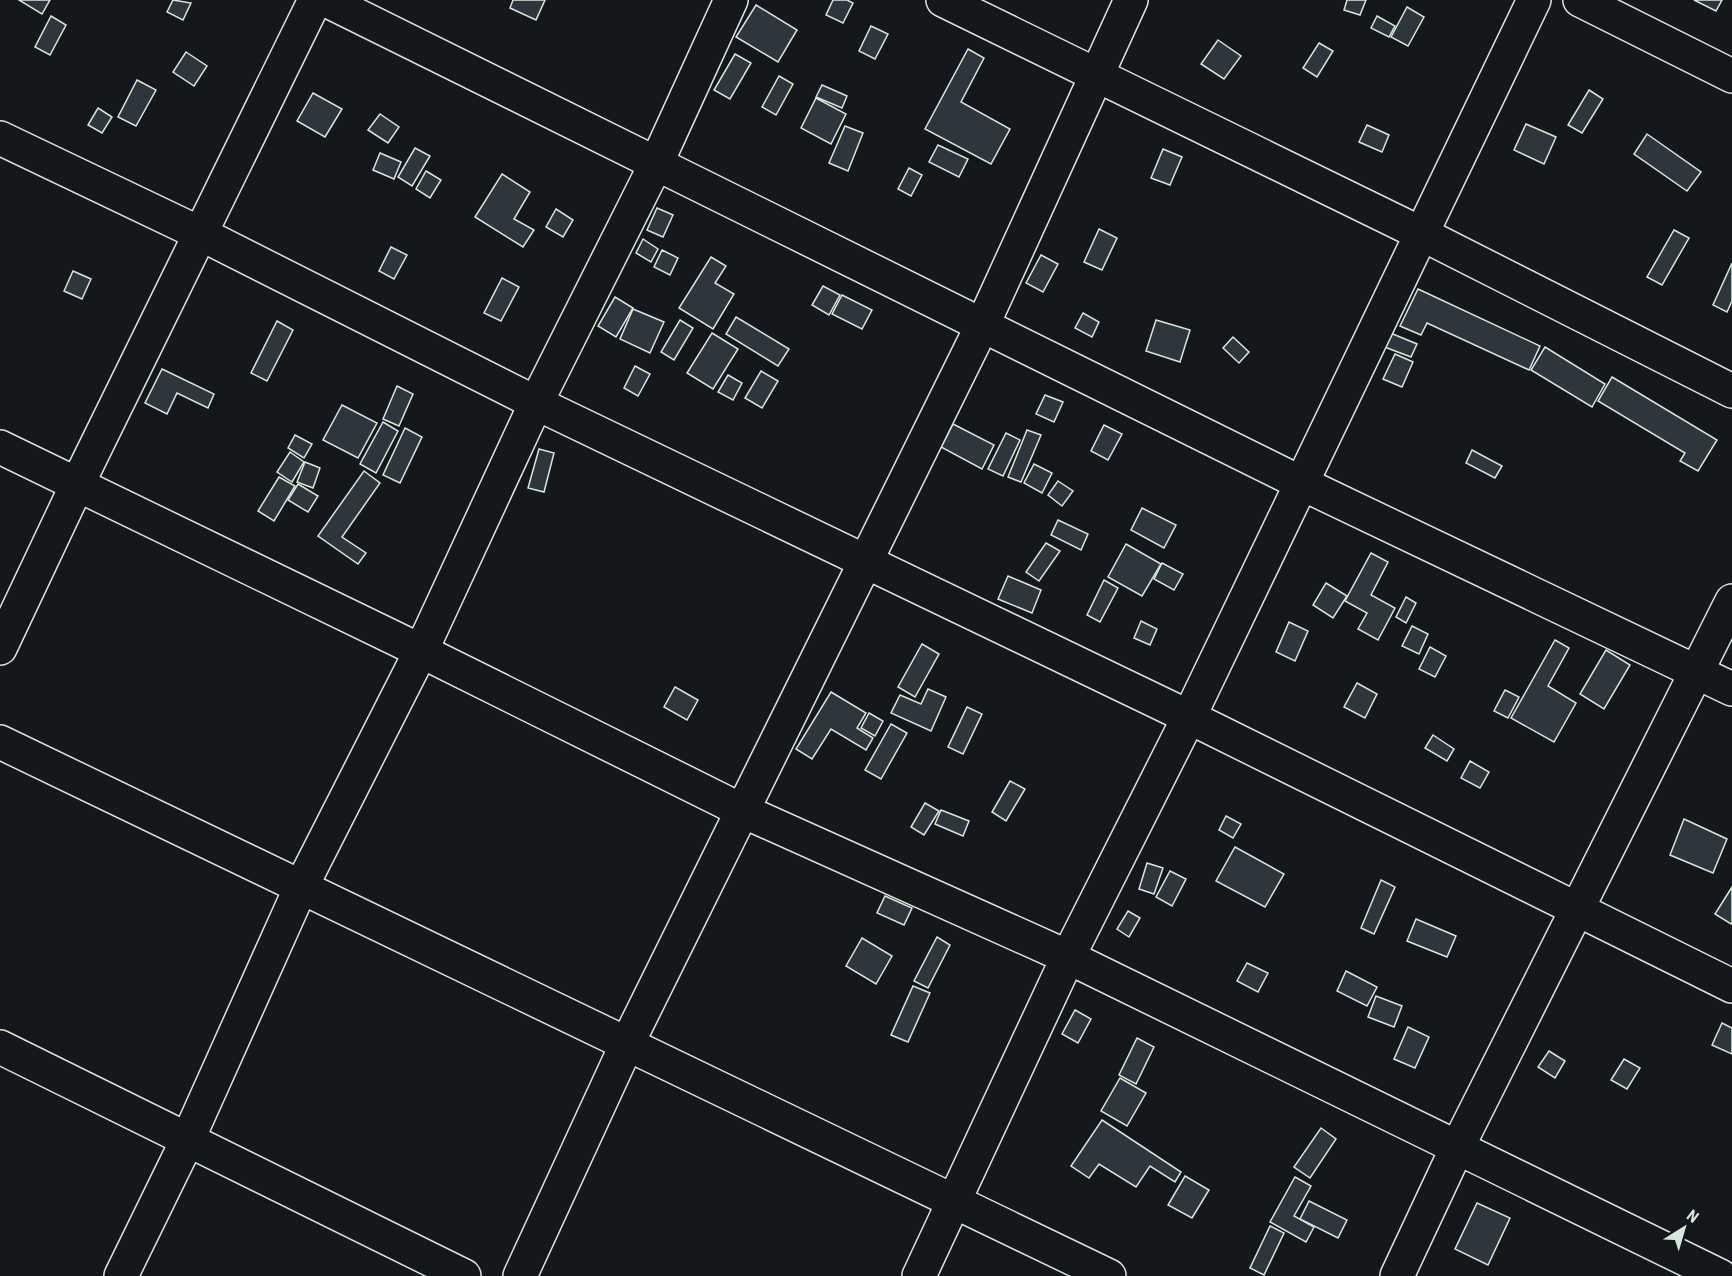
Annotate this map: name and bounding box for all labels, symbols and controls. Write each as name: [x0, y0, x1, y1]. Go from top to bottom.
north arrow: [1654, 1198, 1714, 1258]
text: N: [1683, 1206, 1702, 1227]

